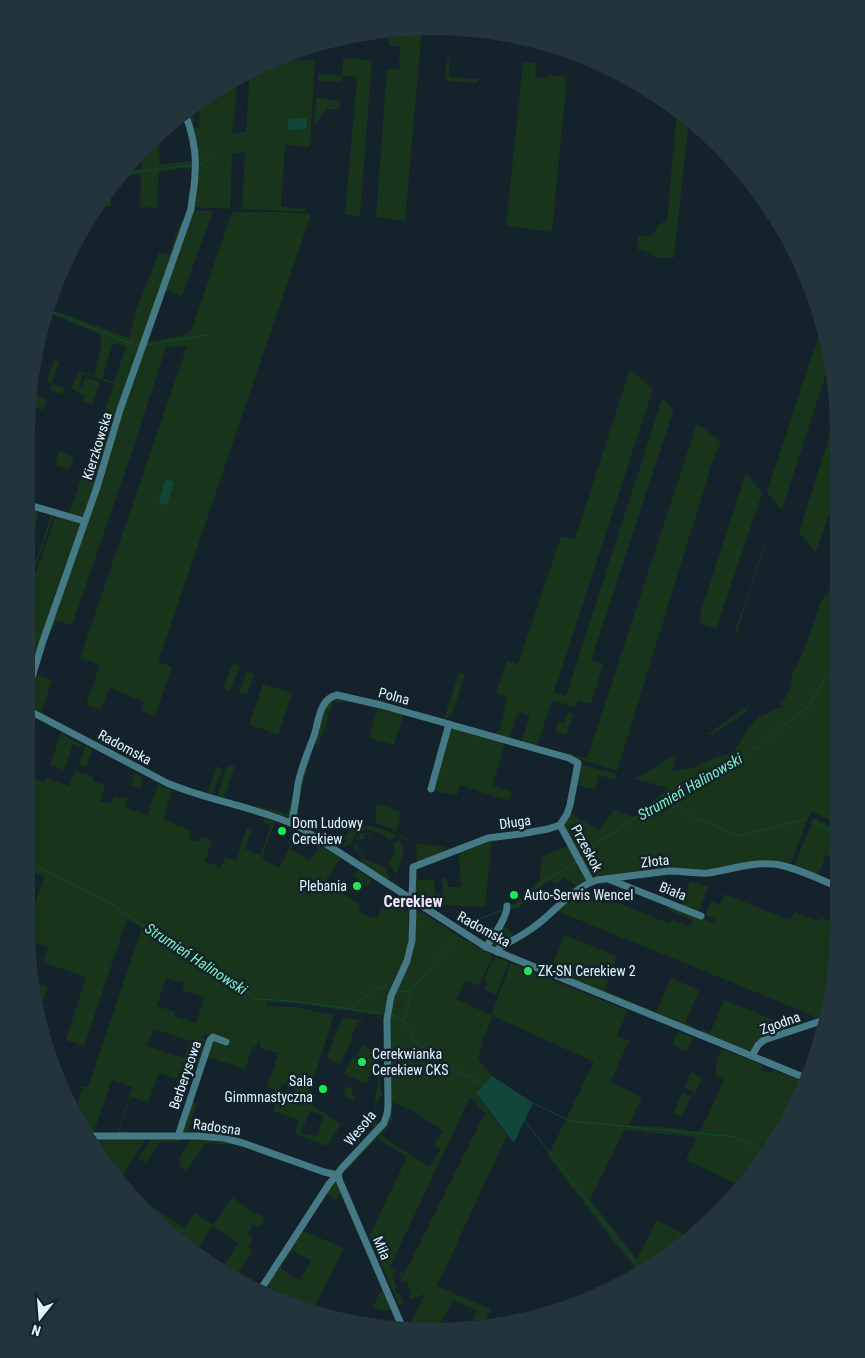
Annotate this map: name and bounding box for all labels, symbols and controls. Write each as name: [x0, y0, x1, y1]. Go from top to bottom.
street label: Kierzkowska: [79, 410, 115, 482]
street label: Polna: [377, 684, 411, 708]
street label: Radomska: [96, 726, 154, 768]
water label: Strumień Halinowski: [634, 749, 746, 824]
street label: Długa: [498, 812, 532, 832]
place label: Dom Ludowy Cerekiew: [292, 815, 363, 847]
street label: Przeskok: [568, 822, 606, 875]
marker: Dom Ludowy Cerekiew: [276, 825, 288, 837]
street label: Złota: [640, 852, 670, 870]
place label: Plebania: [299, 878, 347, 894]
street label: Biała: [657, 878, 689, 904]
marker: Plebania: [351, 880, 363, 892]
place label: Auto-Serwis Wencel: [524, 887, 633, 903]
marker: Auto-Serwis Wencel: [508, 889, 520, 901]
district label: Cerekiew: [383, 892, 443, 911]
street label: Radomska: [455, 908, 513, 950]
water label: Strumień Halinowski: [142, 919, 251, 999]
place label: ZK-SN Cerekiew 2: [538, 963, 636, 979]
marker: ZK-SN Cerekiew 2: [522, 965, 534, 977]
street label: Zgodna: [758, 1008, 802, 1038]
street label: Berberysowa: [166, 1039, 204, 1111]
place label: Cerekwianka Cerekiew CKS: [372, 1046, 448, 1078]
marker: Cerekwianka Cerekiew CKS: [356, 1056, 368, 1068]
place label: Sala Gimmnastyczna: [225, 1073, 313, 1105]
marker: Sala Gimmnastyczna: [317, 1083, 329, 1095]
street label: Wesoła: [341, 1107, 379, 1149]
street label: Radosna: [192, 1116, 242, 1138]
street label: Miła: [370, 1234, 394, 1262]
north arrow: [15, 1293, 65, 1343]
text: N: [30, 1322, 43, 1339]

